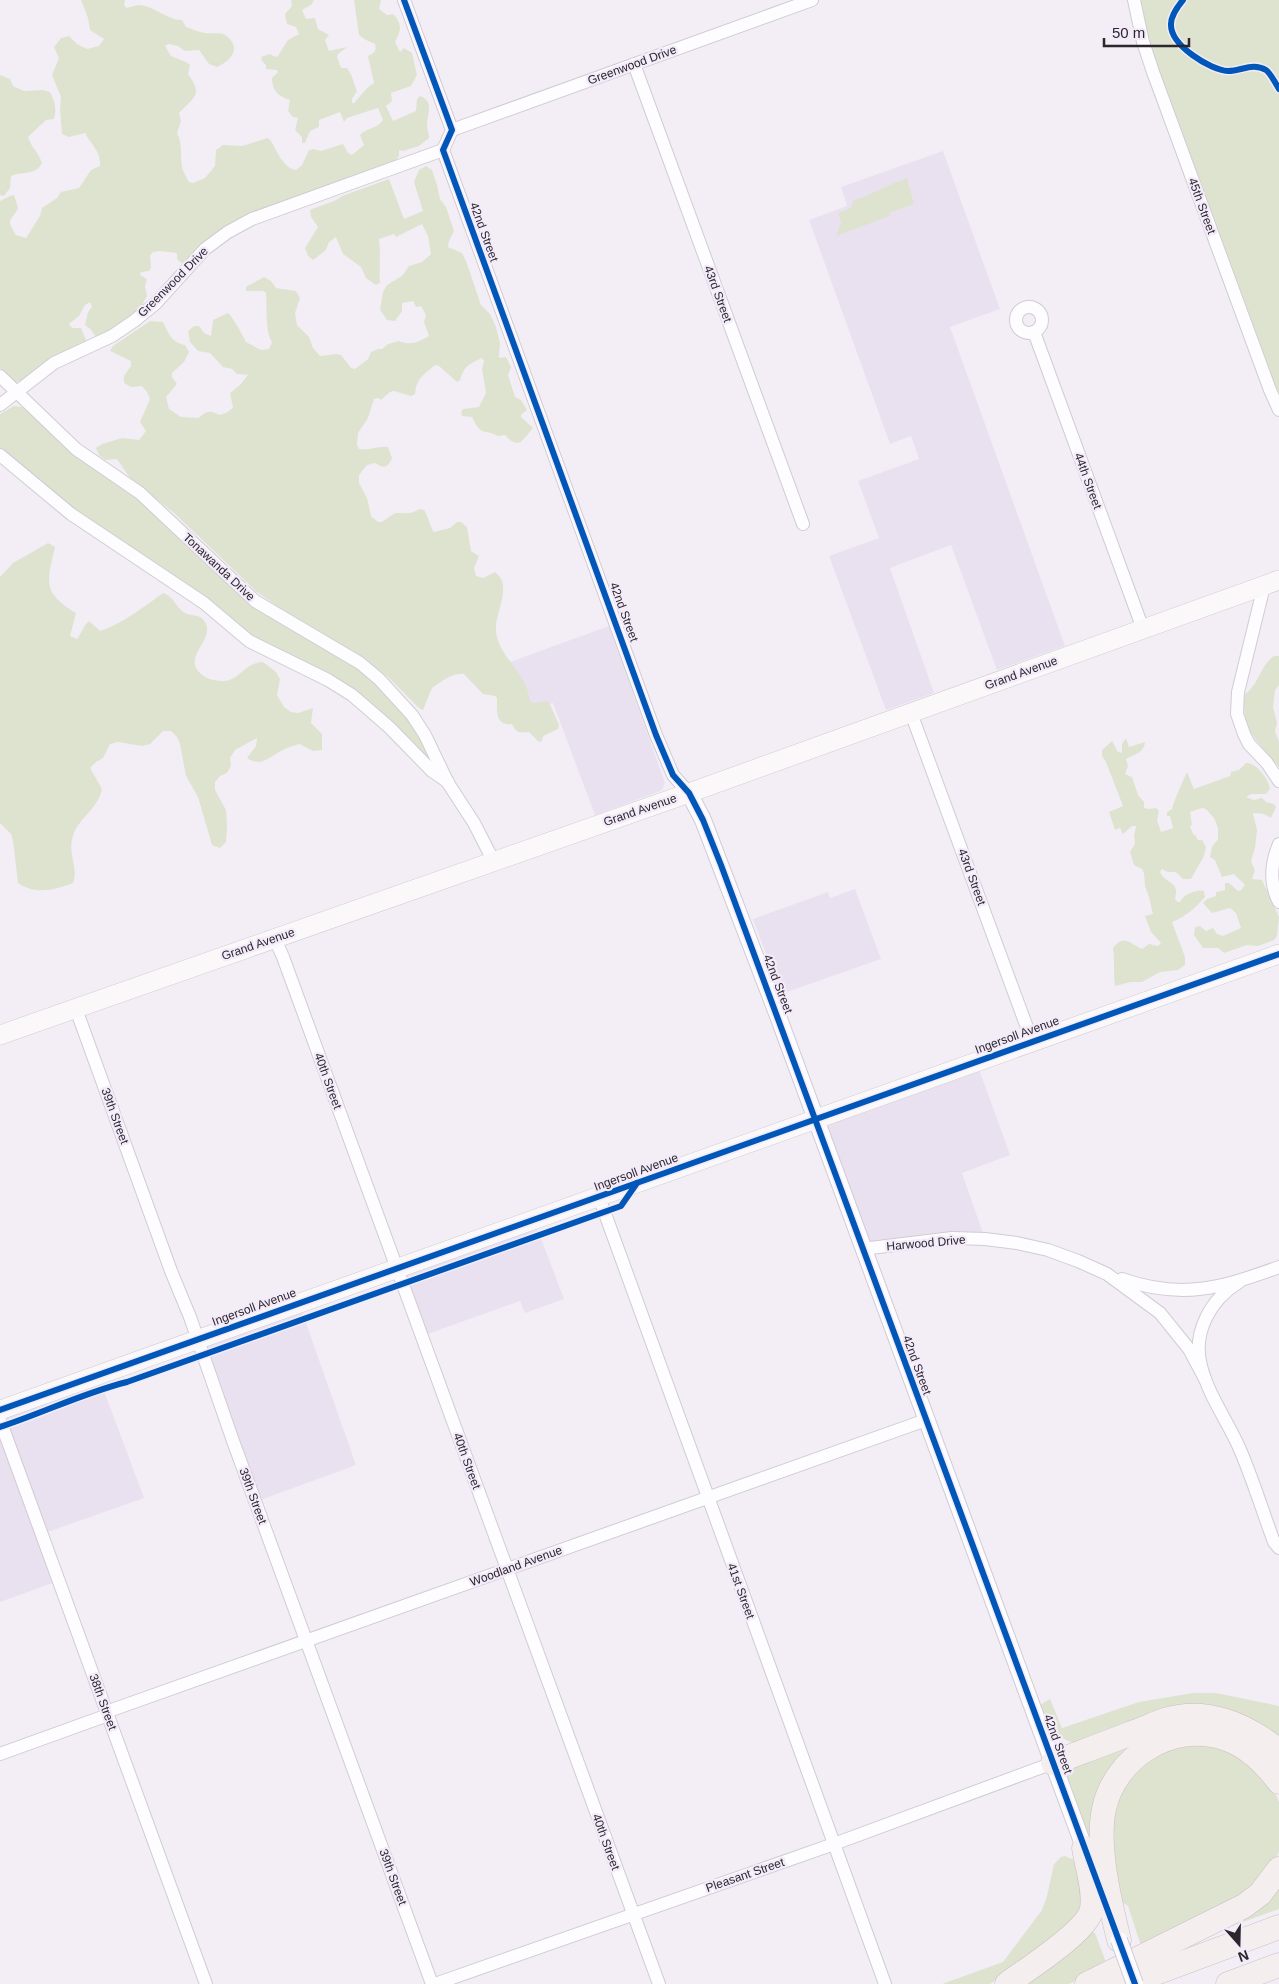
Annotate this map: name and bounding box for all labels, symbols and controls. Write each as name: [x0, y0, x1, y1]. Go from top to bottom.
scale bar: [1104, 15, 1189, 47]
text: 50 m: [1112, 24, 1145, 41]
street label: Greenwood Drive: [586, 42, 679, 88]
street label: 45th Street: [1185, 176, 1219, 237]
street label: 42nd Street: [467, 200, 501, 264]
street label: Greenwood Drive: [135, 244, 211, 320]
street label: 43rd Street: [701, 264, 735, 325]
street label: 44th Street: [1071, 451, 1105, 512]
street label: Tonawanda Drive: [180, 530, 258, 604]
street label: 42nd Street: [607, 580, 641, 644]
street label: Grand Avenue: [983, 653, 1060, 693]
street label: Grand Avenue: [602, 791, 679, 829]
street label: 43rd Street: [955, 847, 989, 908]
street label: Grand Avenue: [220, 925, 297, 963]
street label: 42nd Street: [760, 953, 796, 1016]
street label: Ingersoll Avenue: [973, 1013, 1061, 1057]
street label: 40th Street: [311, 1051, 345, 1112]
street label: 39th Street: [98, 1086, 132, 1147]
street label: Ingersoll Avenue: [592, 1150, 680, 1194]
street label: Harwood Drive: [886, 1233, 966, 1253]
street label: Ingersoll Avenue: [210, 1285, 298, 1329]
street label: 42nd Street: [900, 1333, 934, 1397]
street label: 40th Street: [450, 1431, 484, 1492]
street label: 39th Street: [236, 1466, 270, 1527]
street label: Woodland Avenue: [468, 1543, 564, 1589]
street label: 41st Street: [724, 1561, 758, 1621]
street label: 38th Street: [86, 1672, 120, 1733]
street label: 42nd Street: [1041, 1712, 1075, 1776]
street label: 40th Street: [589, 1812, 623, 1873]
street label: 39th Street: [376, 1847, 410, 1908]
street label: Pleasant Street: [704, 1855, 787, 1895]
north arrow: [1214, 1919, 1264, 1969]
text: N: [1236, 1947, 1251, 1965]

